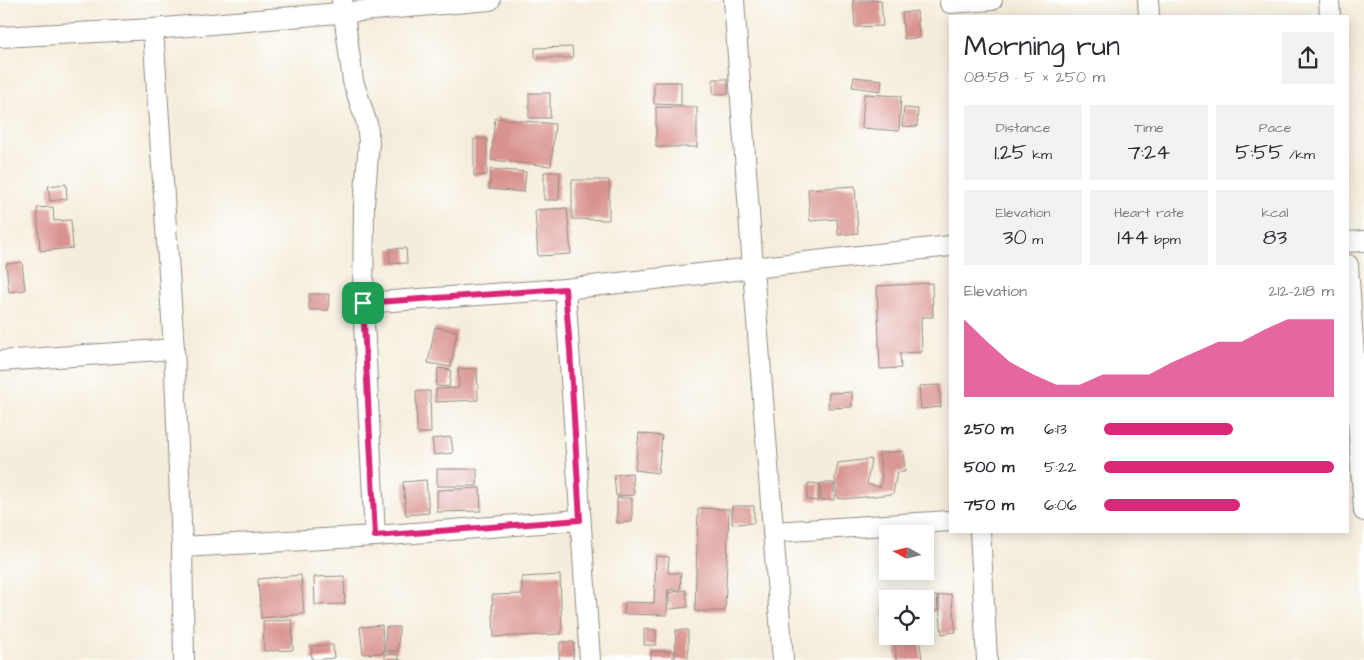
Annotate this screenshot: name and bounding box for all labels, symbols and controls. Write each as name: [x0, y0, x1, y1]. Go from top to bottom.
text: Morning run: [964, 27, 1120, 66]
button: share: [1282, 32, 1334, 84]
text: 08:58 · 5 × 250 m: [964, 66, 1105, 88]
text: Distance: [996, 118, 1050, 138]
text: Time: [1134, 118, 1164, 138]
text: Pace: [1259, 118, 1291, 138]
text: 1.25: [994, 138, 1027, 167]
text: 7:24: [1128, 138, 1170, 167]
text: 5:55: [1235, 138, 1283, 167]
text: km: [1027, 145, 1052, 165]
text: /km: [1283, 145, 1315, 165]
text: Elevation: [995, 203, 1051, 223]
text: Heart rate: [1114, 203, 1184, 223]
text: kcal: [1262, 203, 1288, 223]
text: 30: [1003, 223, 1027, 252]
text: 144: [1117, 223, 1149, 252]
text: 83: [1263, 223, 1287, 252]
text: m: [1027, 230, 1043, 250]
text: bpm: [1149, 230, 1181, 250]
text: Elevation: [964, 280, 1027, 302]
text: 212–218 m: [1268, 280, 1334, 302]
pin: [342, 282, 384, 324]
icon: arrive: [349, 289, 377, 317]
text: 250 m: [964, 418, 1013, 440]
text: 6:13: [1044, 418, 1067, 440]
text: 500 m: [964, 456, 1014, 478]
text: 5:22: [1044, 456, 1076, 478]
text: 750 m: [964, 494, 1014, 516]
text: 6:06: [1044, 494, 1077, 516]
north arrow: [879, 525, 934, 580]
map controls: [879, 525, 934, 645]
button: locate: [879, 590, 934, 645]

